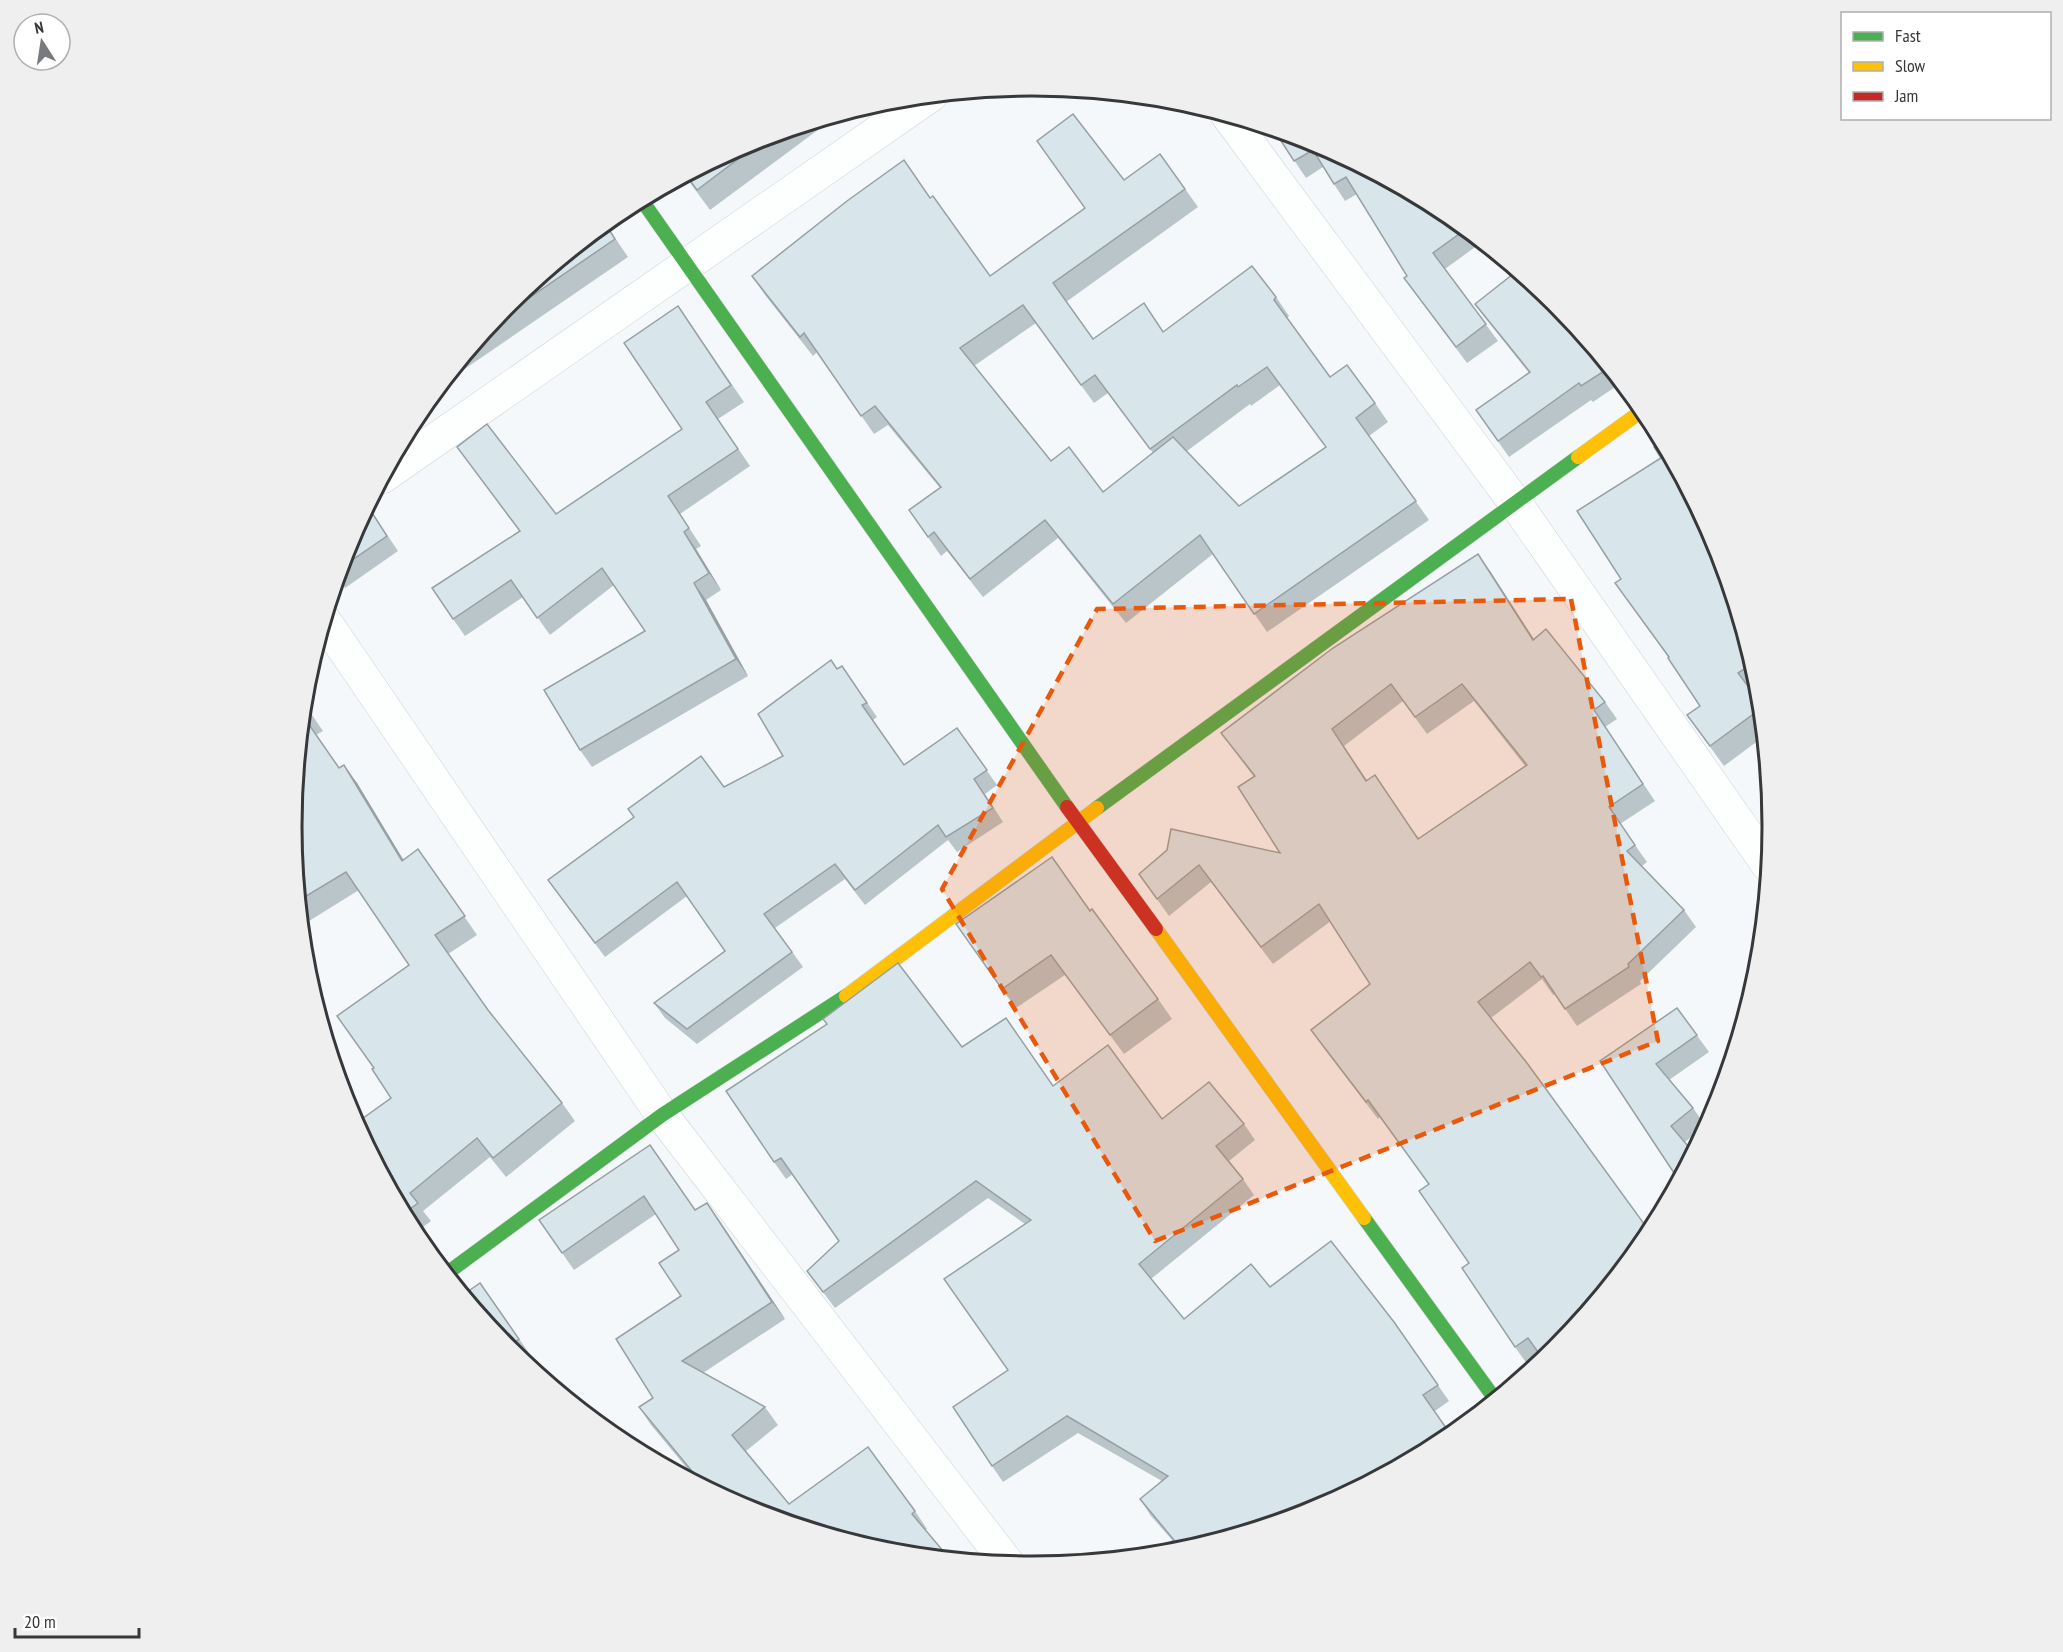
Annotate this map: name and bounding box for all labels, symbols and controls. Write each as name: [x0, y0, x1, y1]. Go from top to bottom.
north arrow: [12, 12, 72, 72]
legend: [1841, 12, 2051, 120]
text: N: [33, 17, 45, 38]
text: Fast: [1895, 24, 1921, 47]
text: Slow: [1895, 54, 1926, 77]
text: Jam: [1894, 84, 1918, 107]
scale bar: [15, 1601, 140, 1639]
text: 20 m: [24, 1610, 56, 1633]

